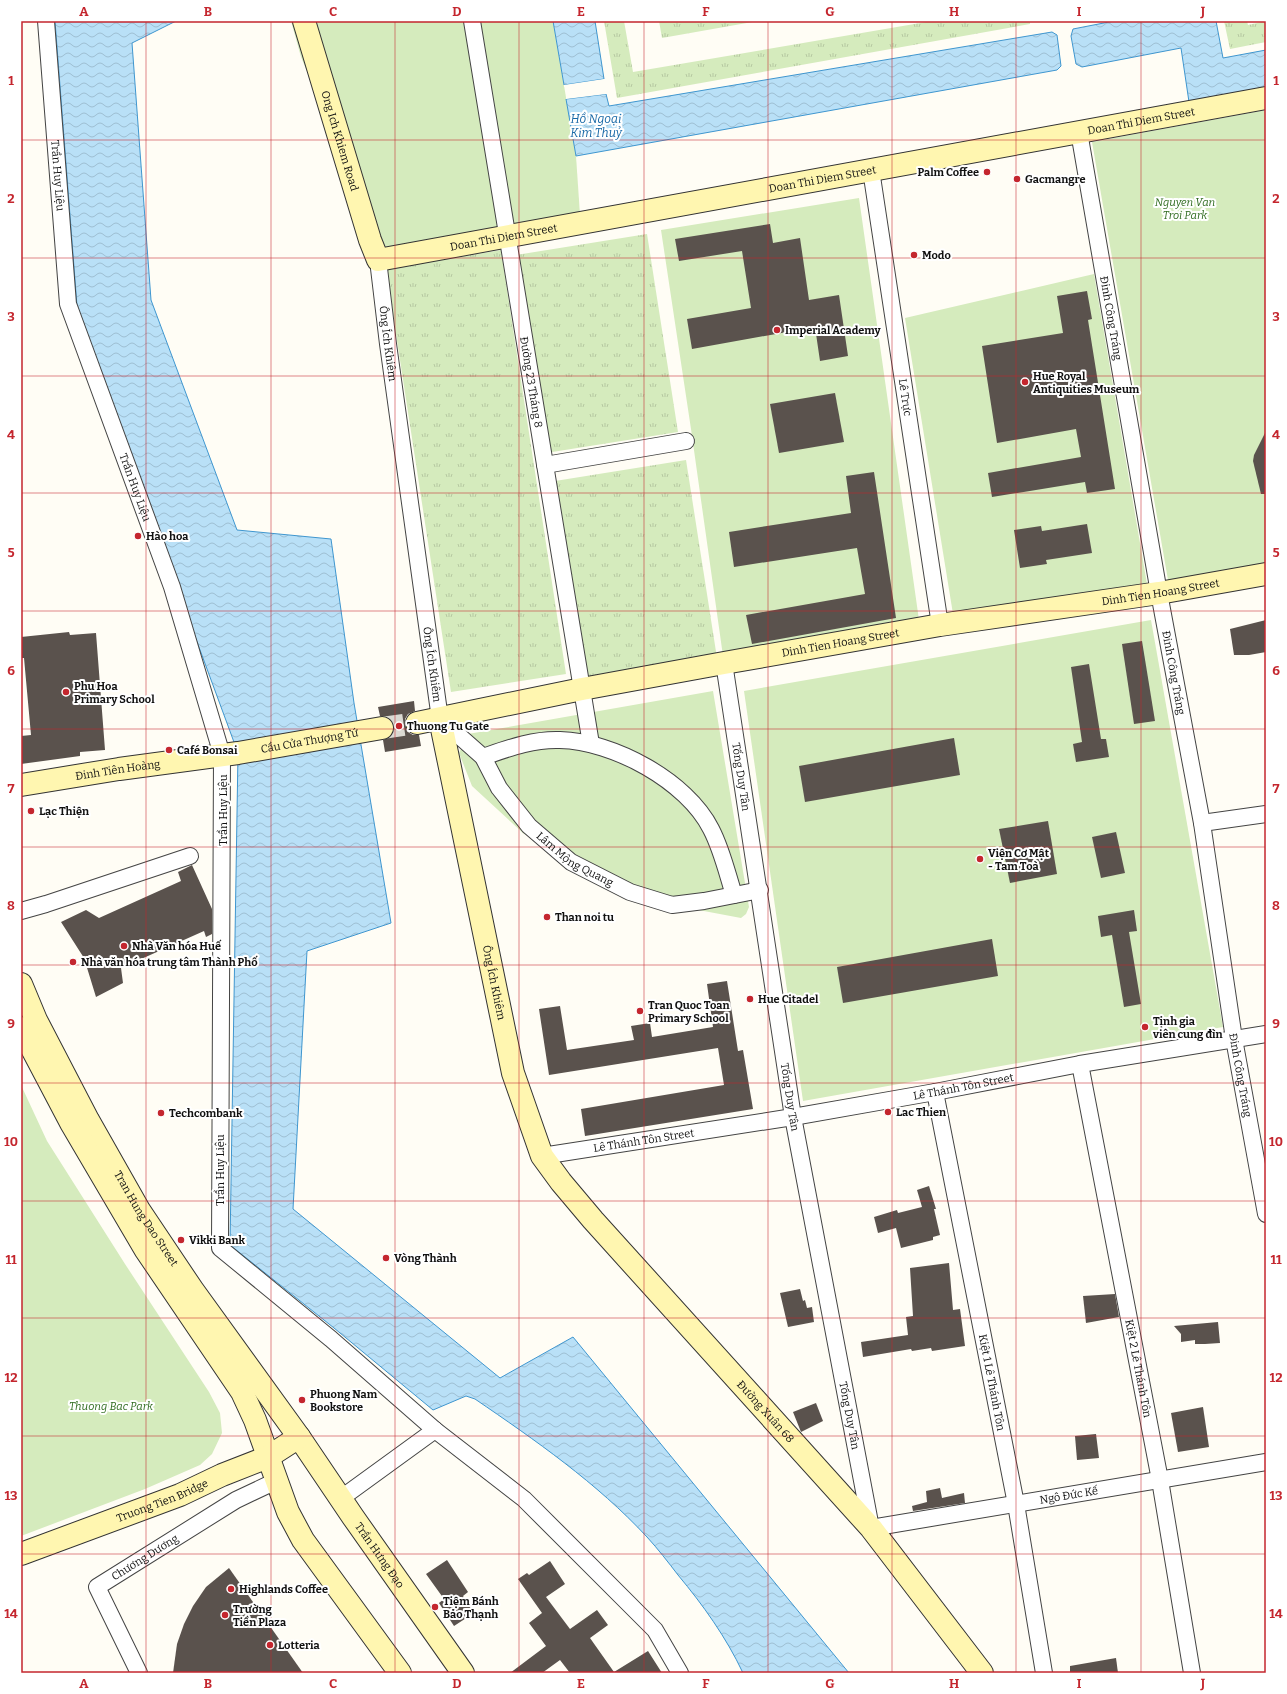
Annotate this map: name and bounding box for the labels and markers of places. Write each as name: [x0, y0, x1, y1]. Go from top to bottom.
place label: Palm Coffee: [918, 166, 979, 179]
marker: Palm Coffee: [982, 167, 992, 177]
place label: Gacmangre: [1025, 173, 1086, 186]
marker: Gacmangre: [1012, 174, 1022, 184]
place label: Modo: [922, 249, 951, 262]
marker: Modo: [909, 250, 919, 260]
place label: Imperial Academy: [785, 324, 881, 337]
marker: Imperial Academy: [772, 325, 782, 335]
place label: Hue Royal Antiquities Museum: [1033, 370, 1140, 396]
marker: Hue Royal Antiquities Museum: [1020, 377, 1030, 387]
place label: Hào hoa: [146, 530, 189, 543]
marker: Hào hoa: [133, 531, 143, 541]
place label: Phu Hoa Primary School: [74, 680, 155, 706]
marker: Phu Hoa Primary School: [61, 687, 71, 697]
place label: Thuong Tu Gate: [407, 720, 489, 733]
marker: Thuong Tu Gate: [394, 721, 404, 731]
place label: Café Bonsai: [177, 744, 238, 757]
marker: Café Bonsai: [164, 745, 174, 755]
place label: Lạc Thiện: [39, 805, 89, 818]
marker: Lạc Thiện: [26, 806, 36, 816]
place label: Viện Cơ Mật - Tam Toà: [988, 847, 1050, 873]
marker: Viện Cơ Mật - Tam Toà: [975, 854, 985, 864]
place label: Than noi tu: [555, 911, 614, 924]
marker: Than noi tu: [542, 912, 552, 922]
place label: Nhà Văn hóa Huế: [132, 939, 222, 953]
marker: Nhà Văn hóa Huế: [119, 941, 129, 951]
place label: Nhà văn hóa trung tâm Thành Phố: [81, 955, 258, 969]
marker: Nhà văn hóa trung tâm Thành Phố: [68, 957, 78, 967]
place label: Hue Citadel: [758, 993, 819, 1006]
marker: Hue Citadel: [745, 994, 755, 1004]
place label: Tran Quoc Toan Primary School: [648, 999, 730, 1025]
marker: Tran Quoc Toan Primary School: [635, 1006, 645, 1016]
place label: Tịnh gia viên cung đìn: [1152, 1015, 1223, 1041]
marker: Tịnh gia viên cung đìn: [1140, 1022, 1150, 1032]
place label: Lac Thien: [896, 1106, 946, 1119]
place label: Techcombank: [169, 1107, 243, 1120]
marker: Lac Thien: [883, 1107, 893, 1117]
marker: Techcombank: [156, 1108, 166, 1118]
place label: Vikki Bank: [189, 1234, 245, 1247]
marker: Vikki Bank: [176, 1235, 186, 1245]
place label: Vòng Thành: [394, 1252, 457, 1265]
marker: Vòng Thành: [381, 1253, 391, 1263]
place label: Phuong Nam Bookstore: [310, 1388, 378, 1414]
marker: Phuong Nam Bookstore: [297, 1395, 307, 1405]
place label: Highlands Coffee: [239, 1583, 328, 1596]
marker: Highlands Coffee: [226, 1584, 236, 1594]
place label: Tiệm Bánh Bảo Thạnh: [443, 1595, 499, 1621]
marker: Tiệm Bánh Bảo Thạnh: [430, 1602, 440, 1612]
place label: Trường Tiền Plaza: [233, 1603, 287, 1629]
marker: Trường Tiền Plaza: [220, 1610, 230, 1620]
place label: Lotteria: [278, 1639, 320, 1652]
marker: Lotteria: [265, 1640, 275, 1650]

